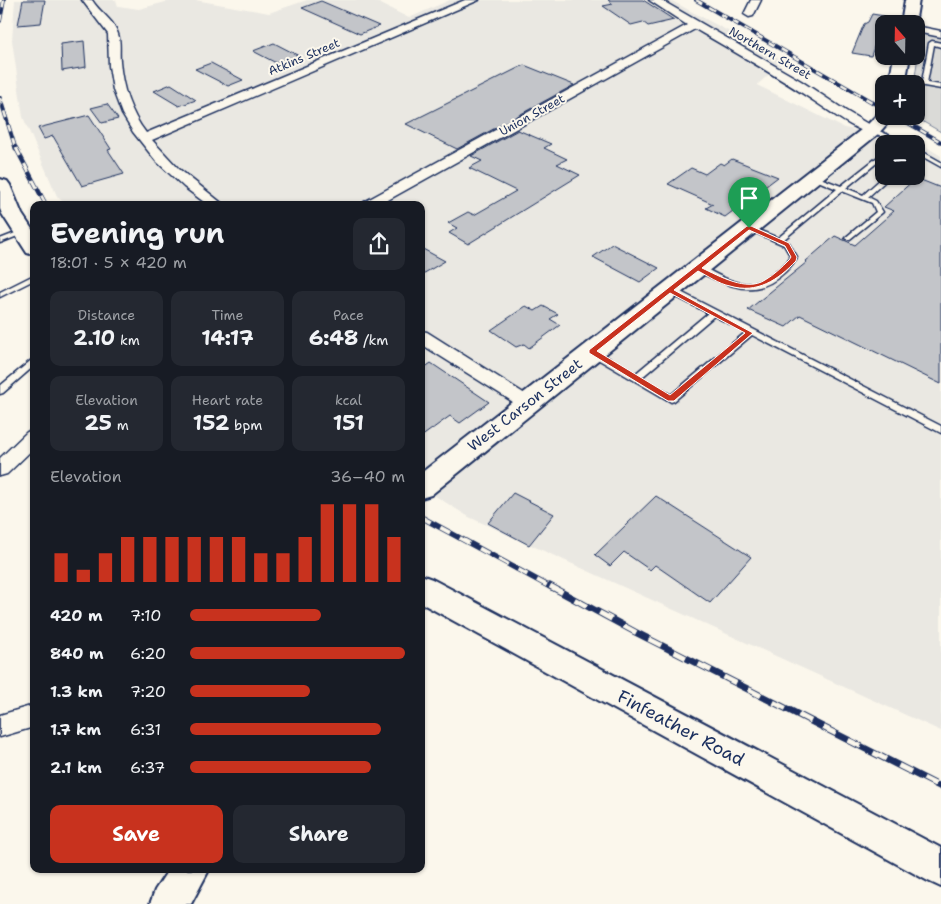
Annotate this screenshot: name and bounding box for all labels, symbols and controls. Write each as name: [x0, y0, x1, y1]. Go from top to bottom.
north arrow: [875, 15, 925, 65]
map controls: [875, 15, 925, 185]
street label: Northern Street: [726, 23, 814, 83]
street label: Atkins Street: [266, 35, 342, 79]
button: +: [875, 75, 925, 125]
street label: Union Street: [496, 90, 568, 140]
button: −: [875, 135, 925, 185]
pin: [728, 177, 770, 228]
icon: arrive: [735, 184, 763, 212]
text: Evening run: [50, 214, 225, 252]
button: share: [353, 218, 405, 270]
text: 18:01 · 5 × 420 m: [50, 252, 187, 273]
text: Distance: [78, 306, 135, 324]
text: Time: [211, 306, 244, 324]
text: Pace: [333, 306, 364, 324]
text: 2.10: [73, 324, 115, 352]
text: 14:17: [201, 324, 254, 352]
text: 6:48: [309, 324, 359, 352]
text: km: [115, 331, 140, 349]
text: /km: [359, 331, 388, 349]
street label: West Carson Street: [464, 354, 586, 456]
text: Elevation: [75, 391, 138, 409]
text: Heart rate: [192, 391, 263, 409]
text: kcal: [335, 391, 362, 409]
text: 25: [84, 409, 112, 437]
text: 152: [193, 409, 229, 437]
text: 151: [333, 409, 364, 437]
text: m: [112, 416, 129, 434]
text: bpm: [229, 416, 262, 434]
text: Elevation: [50, 466, 122, 487]
text: 36–40 m: [330, 466, 405, 487]
text: 420 m: [50, 605, 102, 626]
text: 7:10: [130, 605, 161, 626]
text: 840 m: [50, 643, 103, 664]
text: 6:20: [130, 643, 166, 664]
text: 1.3 km: [50, 681, 103, 702]
text: 7:20: [130, 681, 166, 702]
street label: Finfeather Road: [613, 684, 749, 772]
text: 1.7 km: [50, 719, 101, 740]
text: 6:31: [130, 719, 161, 740]
text: 2.1 km: [50, 757, 102, 778]
text: 6:37: [130, 757, 165, 778]
button: Save: [50, 805, 223, 863]
button: Share: [233, 805, 405, 863]

